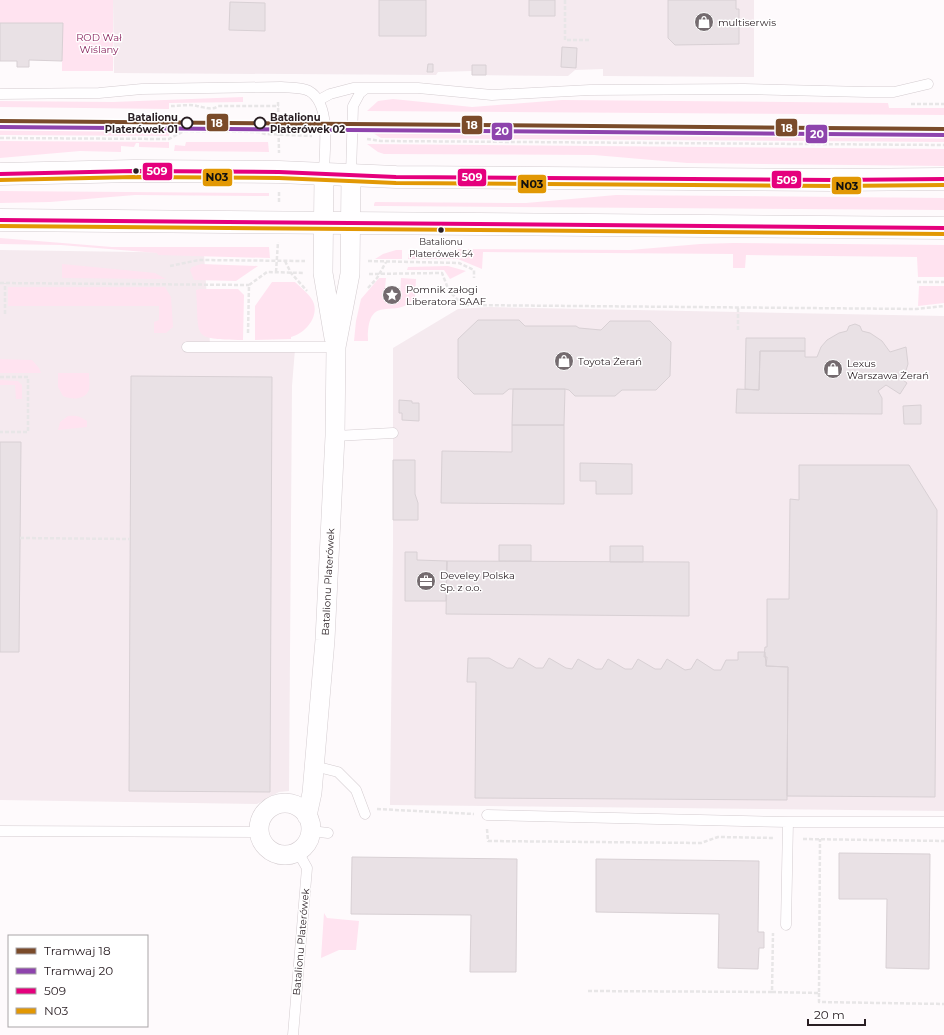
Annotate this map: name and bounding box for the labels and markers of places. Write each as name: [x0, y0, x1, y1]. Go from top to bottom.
shop icon: multiserwis: [693, 11, 715, 33]
place label: multiserwis: [718, 16, 776, 29]
place label: Batalionu Platerówek 01: [105, 111, 178, 136]
place label: Batalionu Platerówek 02: [270, 111, 345, 136]
marker: Batalionu Platerówek 01: [180, 116, 194, 130]
marker: Batalionu Platerówek 02: [253, 116, 267, 130]
unlabelled marker: [131, 166, 141, 176]
marker: Batalionu Platerówek 54: [436, 225, 446, 235]
place label: Batalionu Platerówek 54: [409, 236, 473, 259]
place label: Pomnik załogi Liberatora SAAF: [406, 283, 486, 308]
place icon: Pomnik załogi Liberatora SAAF: [381, 284, 403, 306]
shop icon: Toyota Żerań: [553, 350, 575, 372]
place label: Toyota Żerań: [578, 355, 642, 368]
place label: Lexus Warszawa Żerań: [847, 357, 929, 382]
shop icon: Lexus Warszawa Żerań: [822, 358, 844, 380]
place label: Develey Polska Sp. z o.o.: [440, 569, 515, 594]
office icon: Develey Polska Sp. z o.o.: [415, 570, 437, 592]

